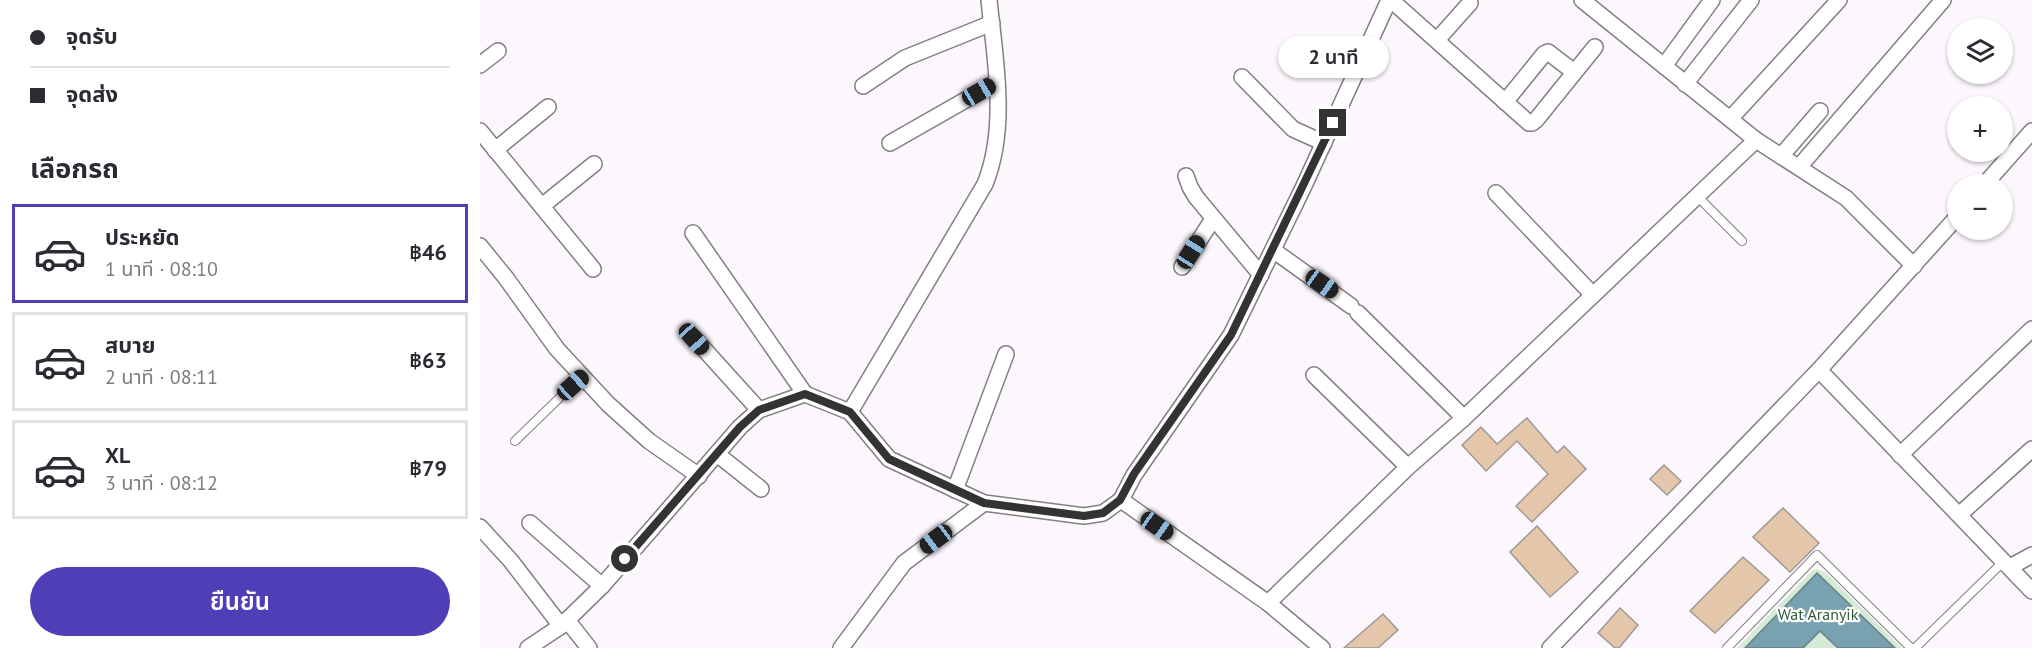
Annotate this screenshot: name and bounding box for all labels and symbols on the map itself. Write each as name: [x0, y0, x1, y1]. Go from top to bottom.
callout: 2 นาที: [1278, 36, 1388, 78]
car: [959, 75, 999, 109]
route end: [1319, 109, 1346, 136]
car: [1174, 232, 1208, 272]
car: [1302, 266, 1342, 302]
car: [675, 320, 713, 358]
car: [554, 366, 592, 404]
car: [1137, 508, 1177, 544]
car: [916, 521, 956, 557]
route start: [611, 545, 638, 572]
park label: Wat Aranyik: [1778, 604, 1859, 624]

